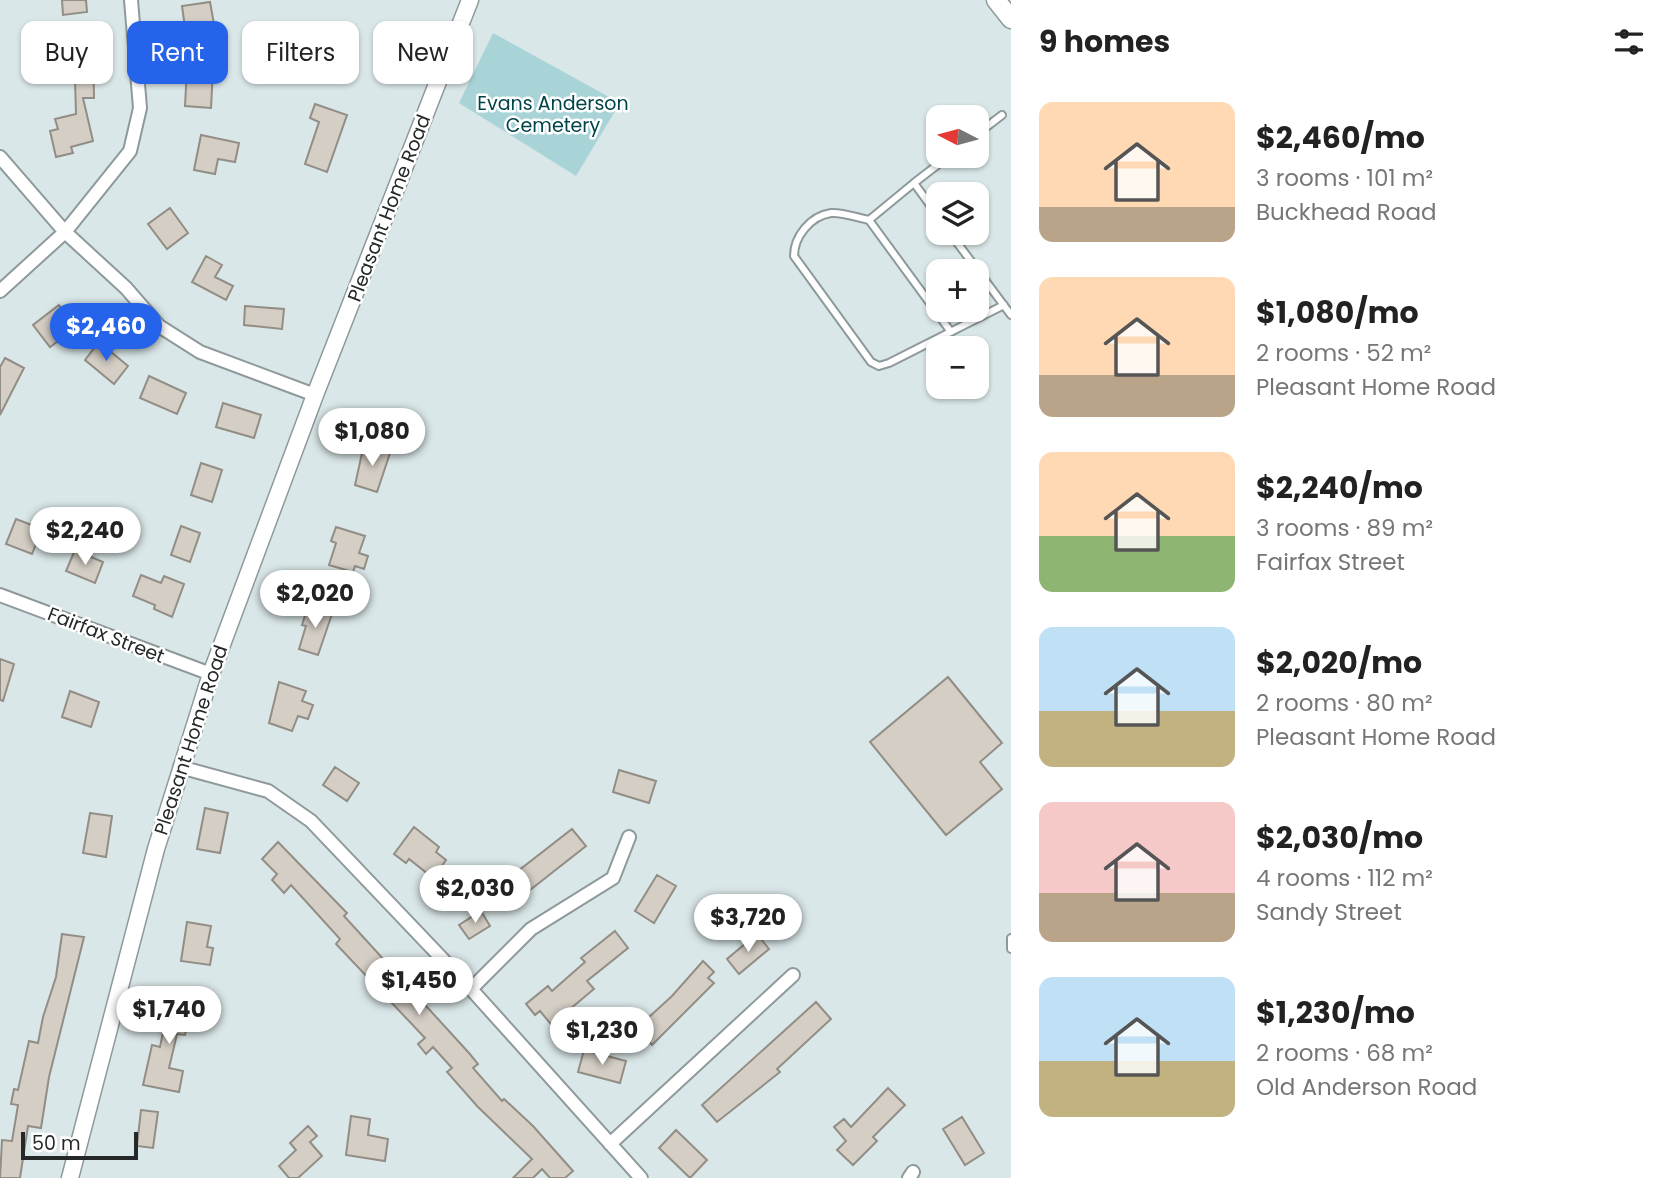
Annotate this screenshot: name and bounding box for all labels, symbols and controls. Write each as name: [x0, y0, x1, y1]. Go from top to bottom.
text: 9 homes: [1039, 20, 1170, 63]
chip: Buy: [21, 21, 113, 84]
chip: Rent: [127, 21, 228, 84]
chip: Filters: [242, 21, 359, 84]
chip: New: [373, 21, 473, 84]
icon: filters: [1610, 23, 1648, 61]
park label: Evans Anderson Cemetery: [477, 90, 629, 139]
north arrow: [926, 105, 989, 168]
map controls: [926, 105, 989, 399]
street label: Pleasant Home Road: [341, 111, 437, 305]
text: $2,460/mo: [1256, 116, 1425, 159]
icon: home: [1095, 130, 1179, 214]
text: 3 rooms · 101 m²: [1256, 162, 1433, 194]
button: layers: [926, 182, 989, 245]
text: Buckhead Road: [1256, 196, 1437, 228]
button: +: [926, 259, 989, 322]
text: $1,080/mo: [1256, 291, 1419, 334]
pin: $2,460: [49, 304, 163, 363]
icon: home: [1095, 305, 1179, 389]
text: $2,460: [66, 310, 146, 342]
button: −: [926, 336, 989, 399]
text: 2 rooms · 52 m²: [1256, 337, 1431, 369]
text: Pleasant Home Road: [1256, 371, 1496, 403]
pin: $1,080: [315, 408, 429, 468]
text: $1,080: [334, 415, 410, 447]
text: $2,240/mo: [1256, 466, 1423, 509]
icon: home: [1095, 480, 1179, 564]
pin: $2,240: [28, 508, 142, 567]
text: 3 rooms · 89 m²: [1256, 512, 1433, 544]
text: $2,240: [46, 514, 124, 546]
text: Fairfax Street: [1256, 546, 1405, 578]
pin: $2,020: [258, 570, 372, 630]
text: $2,020: [276, 577, 354, 609]
street label: Fairfax Street: [44, 600, 168, 670]
text: $2,020/mo: [1256, 641, 1422, 684]
street label: Pleasant Home Road: [148, 642, 234, 838]
icon: home: [1095, 655, 1179, 739]
text: 2 rooms · 80 m²: [1256, 687, 1433, 719]
text: Pleasant Home Road: [1256, 721, 1496, 753]
text: $2,030/mo: [1256, 816, 1423, 859]
icon: home: [1095, 830, 1179, 914]
text: 4 rooms · 112 m²: [1256, 862, 1433, 894]
pin: $2,030: [418, 866, 532, 925]
text: $2,030: [436, 872, 514, 904]
pin: $3,720: [691, 894, 805, 954]
text: Sandy Street: [1256, 896, 1402, 928]
text: $3,720: [710, 901, 786, 933]
pin: $1,450: [362, 958, 476, 1017]
text: $1,450: [381, 964, 457, 996]
pin: $1,740: [112, 986, 226, 1046]
text: $1,230/mo: [1256, 991, 1415, 1034]
text: $1,740: [132, 993, 206, 1025]
icon: home: [1095, 1005, 1179, 1089]
pin: $1,230: [545, 1007, 659, 1067]
text: $1,230: [566, 1014, 638, 1046]
text: 2 rooms · 68 m²: [1256, 1037, 1433, 1069]
text: Old Anderson Road: [1256, 1071, 1477, 1103]
scale bar: [21, 1129, 138, 1161]
text: 50 m: [32, 1130, 81, 1157]

